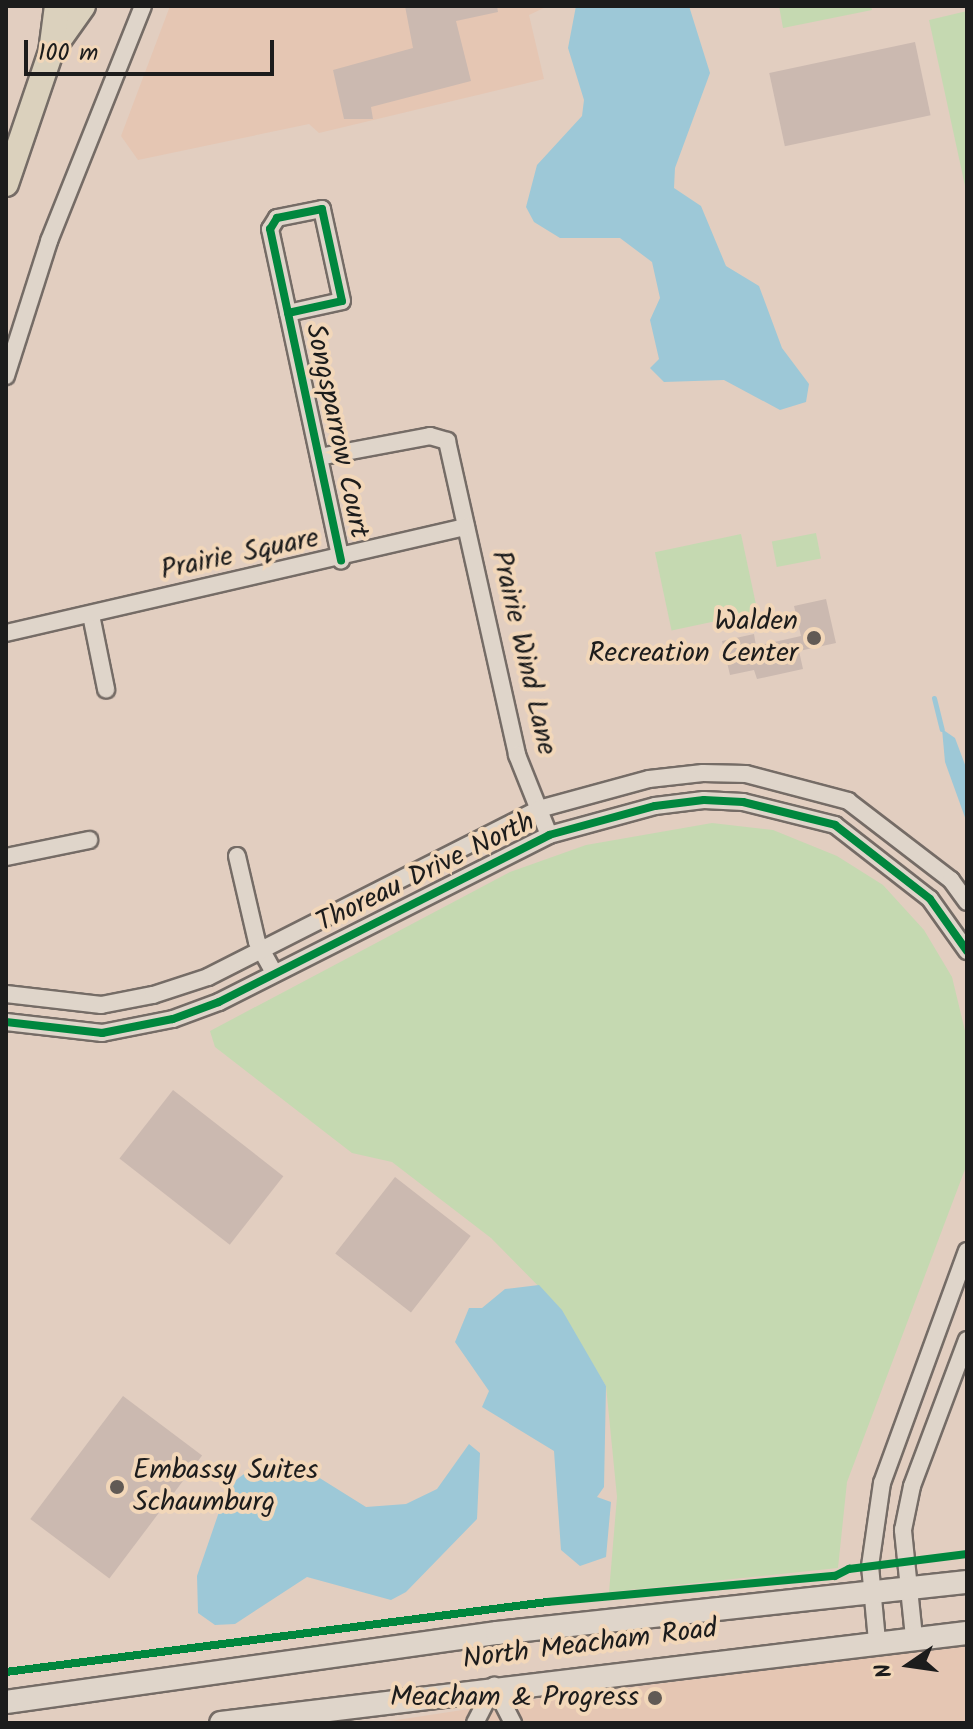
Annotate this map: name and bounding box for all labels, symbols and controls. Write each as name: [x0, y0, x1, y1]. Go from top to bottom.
scale bar: [28, 24, 278, 74]
text: 100 m: [38, 34, 98, 73]
street label: Songsparrow Court: [297, 321, 375, 541]
street label: Prairie Square: [158, 522, 322, 588]
street label: Prairie Wind Lane: [483, 548, 563, 758]
place label: Walden Recreation Center: [588, 605, 798, 671]
marker: Walden Recreation Center: [805, 629, 823, 647]
street label: Thoreau Drive North: [311, 806, 541, 940]
place label: Embassy Suites Schaumburg: [133, 1454, 318, 1520]
marker: Embassy Suites Schaumburg: [108, 1478, 126, 1496]
street label: North Meacham Road: [461, 1613, 719, 1677]
north arrow: [869, 1625, 949, 1705]
text: N: [867, 1660, 904, 1681]
place label: Meacham & Progress: [390, 1681, 639, 1715]
marker: Meacham & Progress: [646, 1689, 664, 1707]

